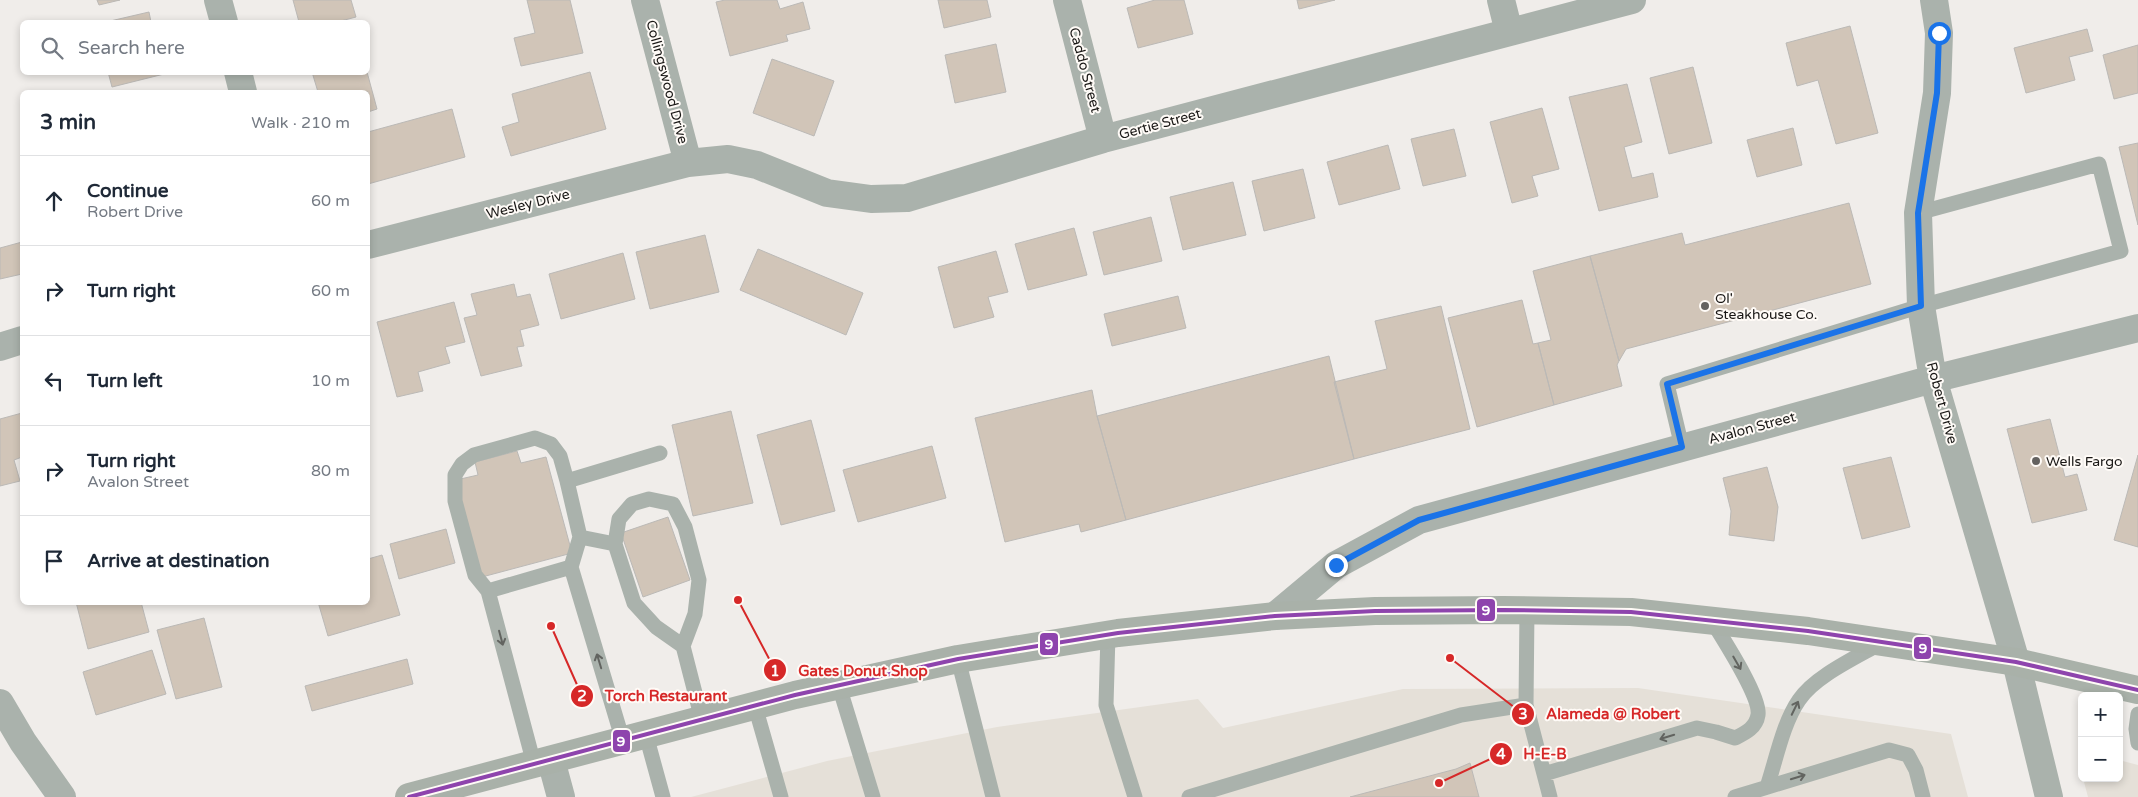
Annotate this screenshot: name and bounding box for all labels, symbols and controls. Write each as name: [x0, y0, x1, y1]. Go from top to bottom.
street label: Collingswood Drive: [642, 18, 692, 146]
search box: [20, 20, 370, 75]
route start: [1928, 22, 1951, 45]
street label: Caddo Street: [1065, 26, 1105, 115]
icon: search: [38, 34, 66, 62]
text: Search here: [78, 37, 185, 59]
street label: Gertie Street: [1117, 105, 1204, 143]
text: 3 min: [40, 110, 96, 135]
text: Walk · 210 m: [251, 113, 350, 133]
text: Continue: [87, 180, 169, 202]
street label: Wesley Drive: [485, 185, 571, 223]
icon: ahead: [40, 187, 68, 215]
text: 60 m: [311, 191, 350, 211]
text: Robert Drive: [87, 202, 183, 222]
icon: right: [40, 277, 68, 305]
text: Turn right: [87, 280, 175, 302]
text: 60 m: [311, 281, 350, 301]
place label: Ol' Steakhouse Co.: [1715, 290, 1817, 323]
marker: Ol' Steakhouse Co.: [1699, 300, 1711, 312]
street label: Robert Drive: [1923, 360, 1961, 446]
icon: left: [40, 367, 68, 395]
text: Turn left: [87, 370, 163, 392]
text: 10 m: [311, 371, 350, 391]
street label: Avalon Street: [1707, 408, 1798, 448]
text: Turn right: [87, 450, 175, 472]
place label: Wells Fargo: [2046, 453, 2123, 470]
marker: Wells Fargo: [2030, 455, 2042, 467]
icon: right: [40, 457, 68, 485]
text: 80 m: [311, 461, 350, 481]
text: Avalon Street: [87, 472, 189, 492]
icon: arrive: [40, 547, 68, 575]
text: Arrive at destination: [87, 550, 270, 572]
route end: [1325, 554, 1348, 577]
line badge: 9: [1476, 598, 1496, 622]
text: 9: [1482, 602, 1491, 619]
one-way arrow: [497, 630, 506, 646]
line badge: 9: [1039, 632, 1059, 656]
text: 9: [1045, 636, 1054, 653]
line badge: 9: [1913, 636, 1932, 660]
text: 9: [1919, 640, 1928, 657]
one-way arrow: [593, 653, 603, 669]
callout: Gates Donut Shop: [763, 655, 938, 685]
one-way arrow: [1732, 655, 1742, 669]
text: 1: [770, 662, 780, 680]
text: Gates Donut Shop: [798, 662, 928, 681]
callout: Torch Restaurant: [570, 681, 737, 711]
text: 2: [577, 687, 587, 705]
text: Torch Restaurant: [604, 687, 727, 705]
map controls: [2078, 692, 2123, 782]
button: +: [2078, 692, 2123, 737]
callout: Alameda @ Robert: [1511, 699, 1690, 729]
one-way arrow: [1791, 701, 1800, 716]
text: 3: [1518, 705, 1528, 723]
text: Alameda @ Robert: [1546, 705, 1680, 723]
line badge: 9: [612, 729, 631, 753]
one-way arrow: [1659, 732, 1675, 742]
text: 9: [617, 733, 626, 750]
button: −: [2078, 737, 2123, 782]
callout: H-E-B: [1489, 739, 1577, 769]
text: 4: [1496, 745, 1506, 763]
text: H-E-B: [1523, 745, 1567, 763]
one-way arrow: [1790, 772, 1806, 782]

